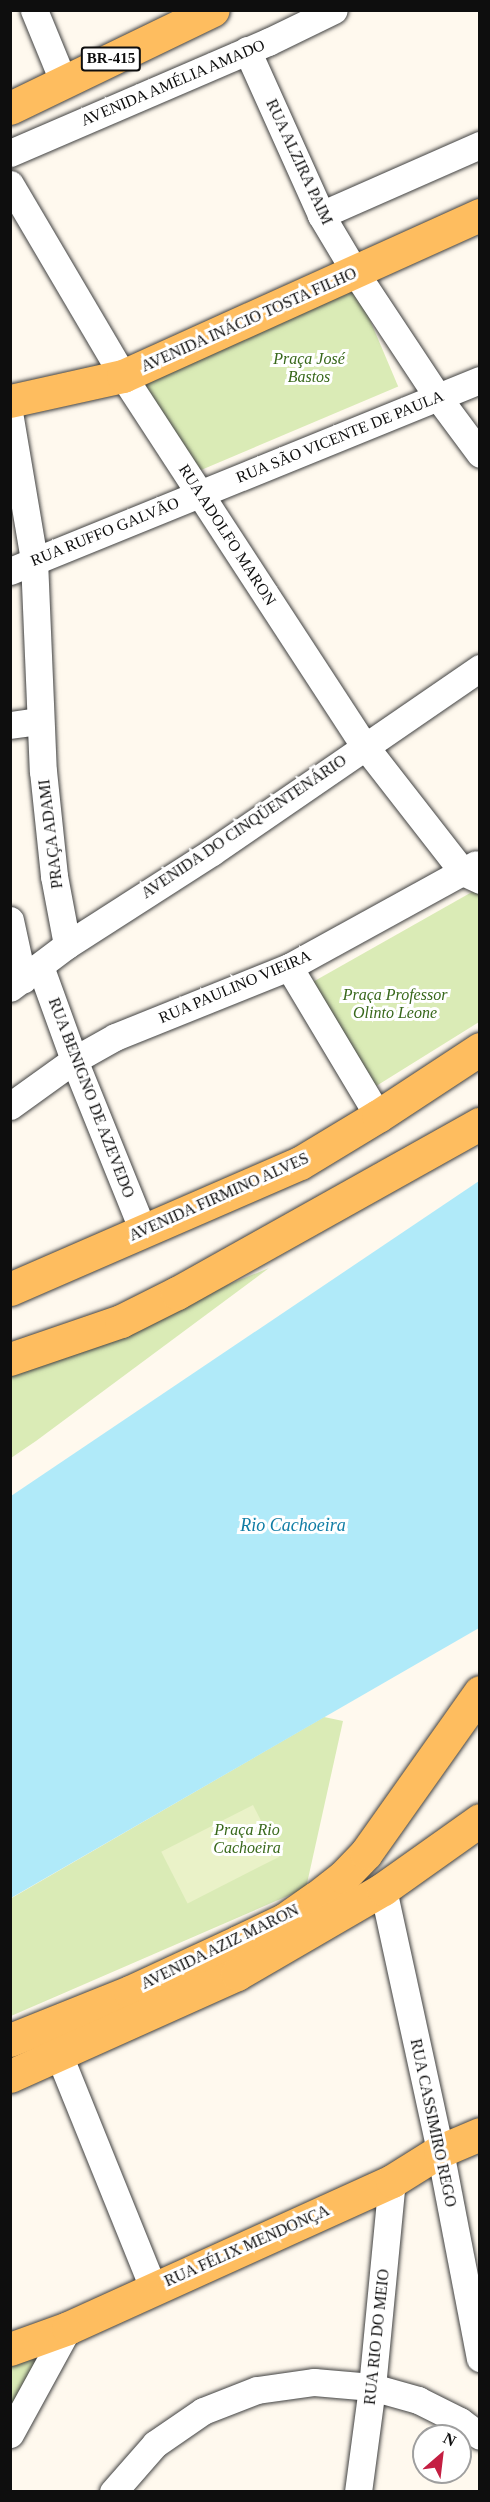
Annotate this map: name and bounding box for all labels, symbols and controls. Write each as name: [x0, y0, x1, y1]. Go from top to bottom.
street label: AVENIDA AMÉLIA AMADO: [77, 35, 269, 131]
road number: BR-415: [80, 47, 142, 71]
street label: RUA ALZIRA PAIM: [261, 95, 337, 229]
street label: AVENIDA INÁCIO TOSTA FILHO: [137, 263, 361, 377]
park label: Praça José Bastos: [273, 349, 345, 387]
street label: RUA SÃO VICENTE DE PAULA: [233, 386, 447, 488]
street label: RUA ADOLFO MARON: [174, 460, 280, 610]
street label: RUA RUFFO GALVÃO: [27, 493, 183, 571]
street label: AVENIDA DO CINQÜENTENÁRIO: [137, 751, 351, 903]
street label: PRAÇA ADAMI: [35, 777, 67, 891]
street label: RUA PAULINO VIEIRA: [155, 946, 315, 1028]
park label: Praça Professor Olinto Leone: [343, 985, 447, 1023]
street label: RUA BENIGNO DE AZEVEDO: [44, 994, 138, 1202]
street label: AVENIDA FIRMINO ALVES: [125, 1148, 313, 1246]
water label: Rio Cachoeira: [240, 1514, 346, 1536]
park label: Praça Rio Cachoeira: [213, 1820, 281, 1858]
street label: AVENIDA AZIZ MARON: [137, 1900, 303, 1994]
street label: RUA CASSIMIRO REGO: [406, 2037, 460, 2209]
street label: RUA FÉLIX MENDONÇA: [161, 2201, 333, 2291]
street label: RUA RIO DO MEIO: [360, 2268, 394, 2406]
north arrow: [412, 2424, 472, 2484]
text: N: [441, 2429, 459, 2450]

